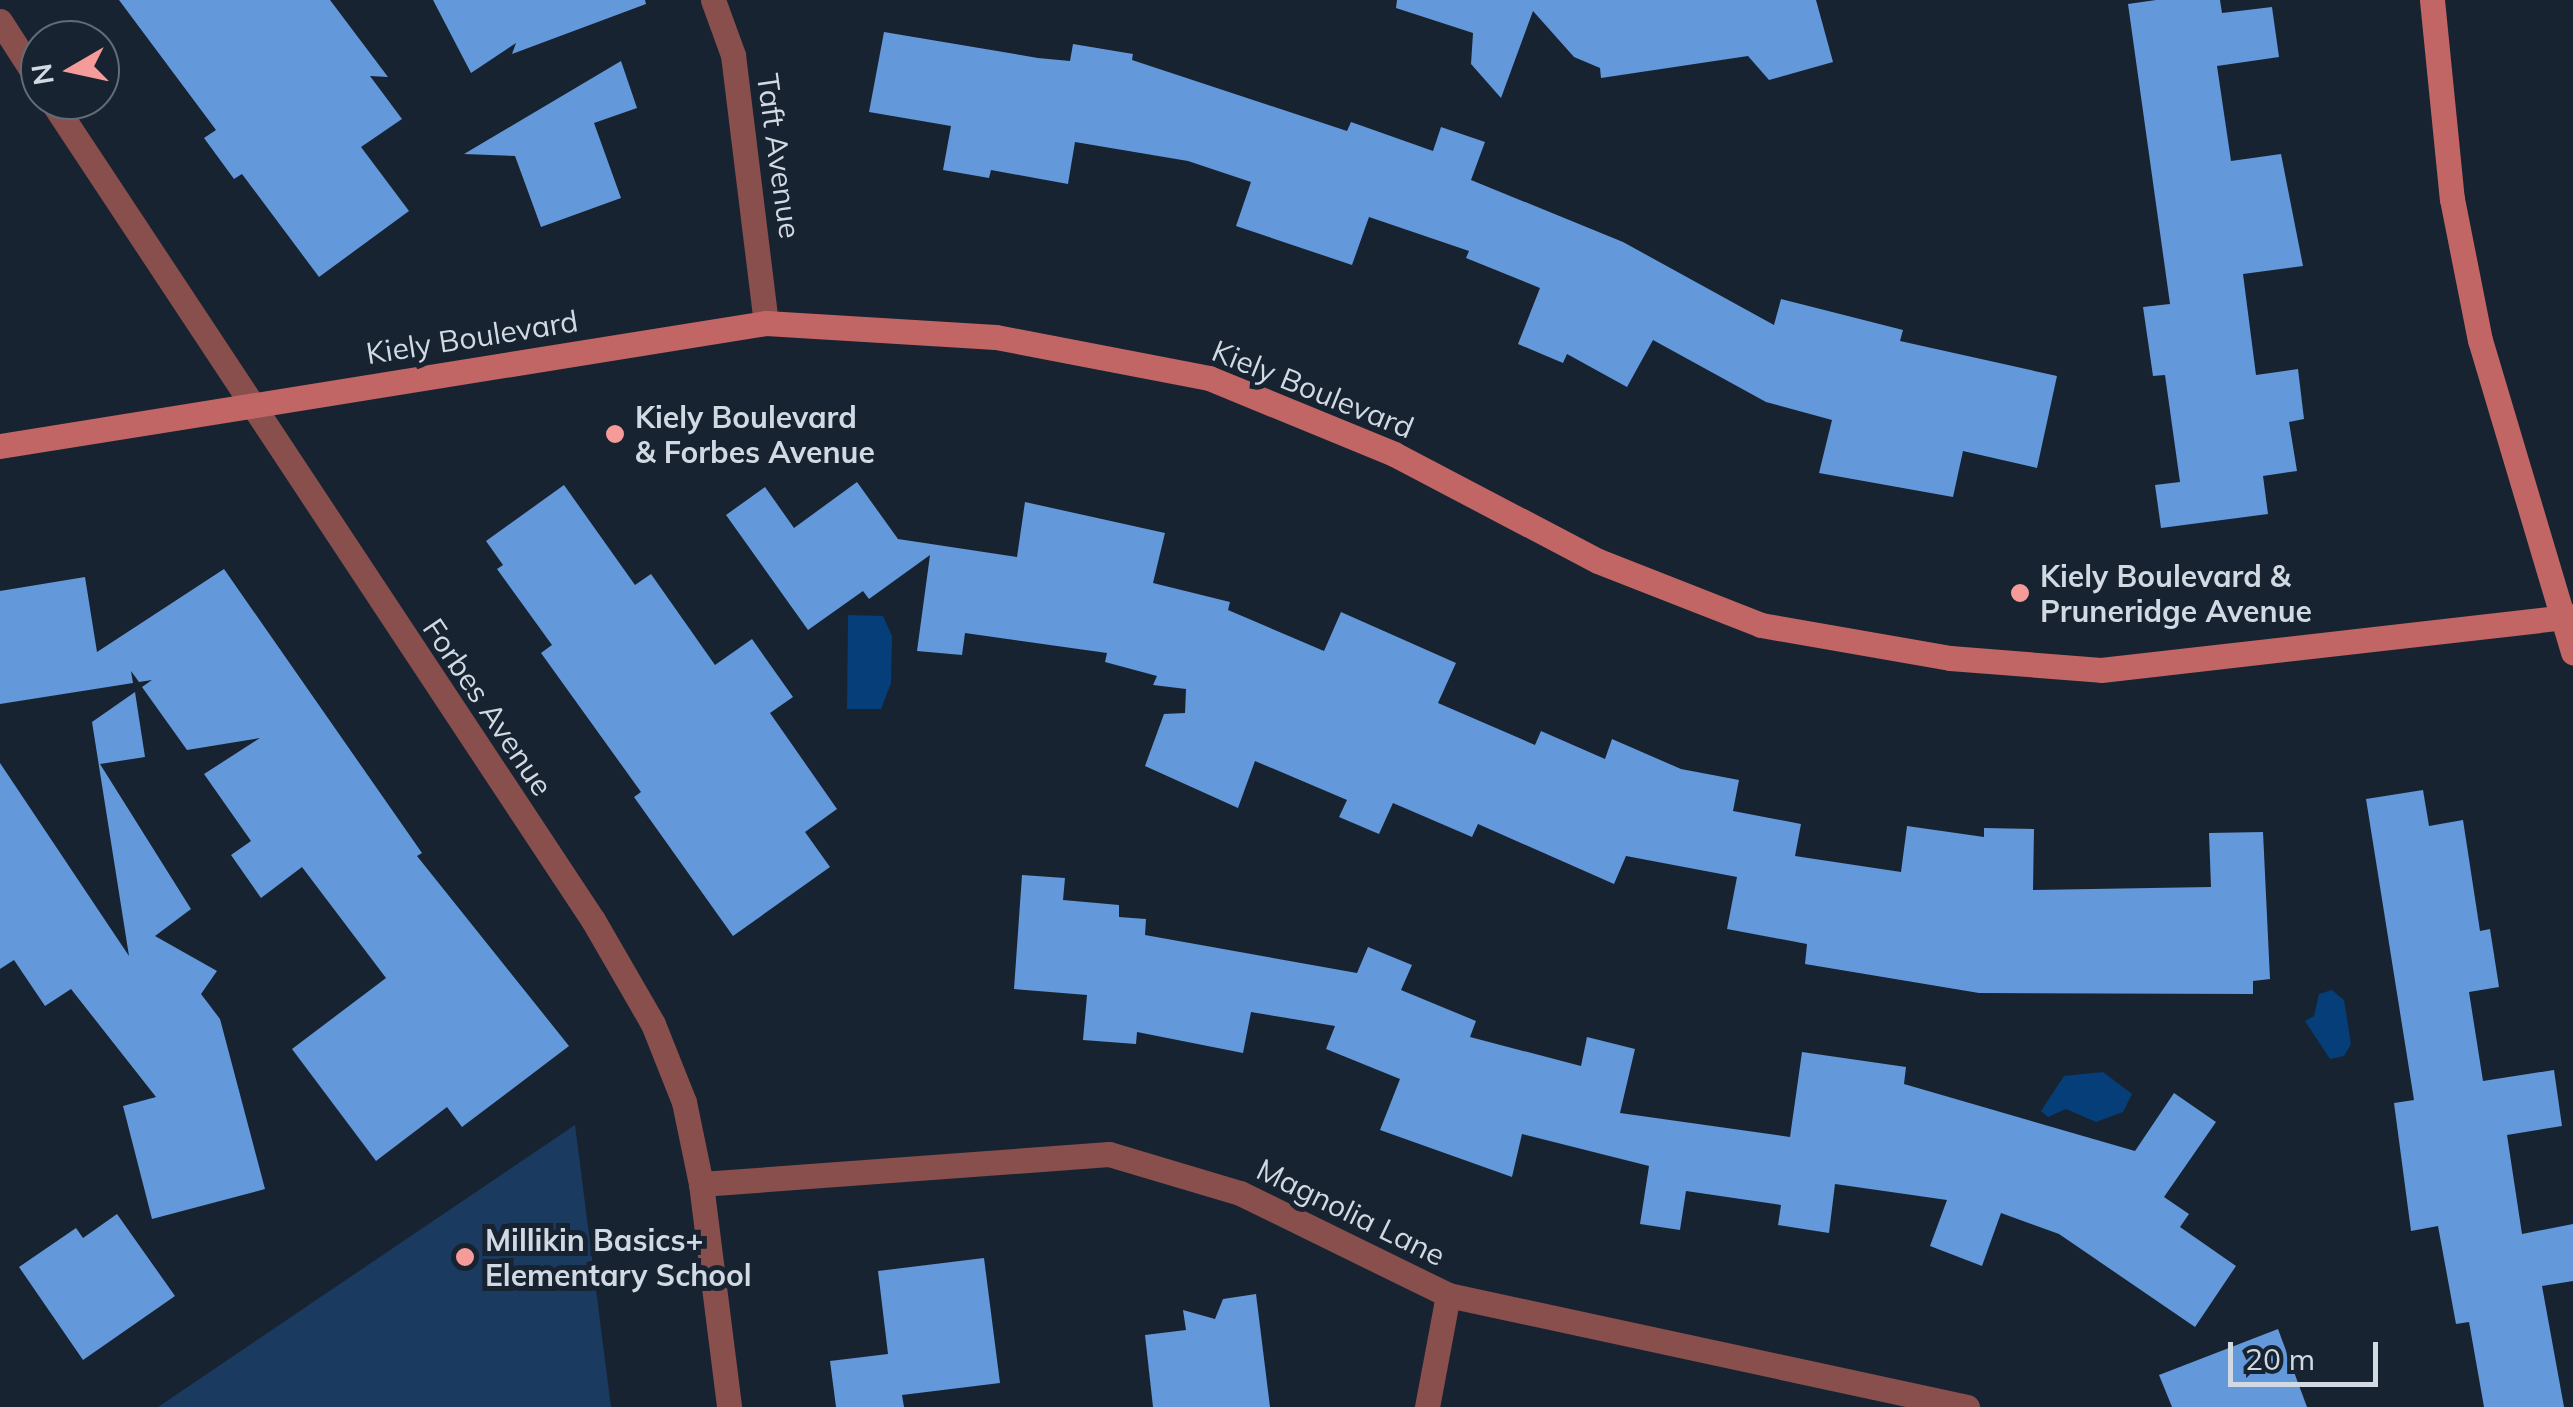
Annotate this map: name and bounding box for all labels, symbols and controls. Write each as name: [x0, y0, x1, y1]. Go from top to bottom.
north arrow: [20, 20, 120, 120]
text: N: [23, 61, 61, 88]
street label: Taft Avenue: [750, 71, 808, 241]
street label: Kiely Boulevard: [364, 302, 580, 372]
street label: Kiely Boulevard: [1207, 332, 1419, 446]
place label: Kiely Boulevard & Forbes Avenue: [635, 399, 875, 470]
marker: Kiely Boulevard & Forbes Avenue: [604, 423, 626, 445]
place label: Kiely Boulevard & Pruneridge Avenue: [2040, 558, 2312, 628]
marker: Kiely Boulevard & Pruneridge Avenue: [2009, 582, 2031, 604]
street label: Forbes Avenue: [416, 612, 560, 802]
street label: Magnolia Lane: [1251, 1151, 1451, 1273]
place label: Millikin Basics+ Elementary School: [485, 1222, 752, 1292]
marker: Millikin Basics+ Elementary School: [454, 1246, 476, 1268]
scale bar: [2233, 1322, 2383, 1384]
text: 20 m: [2245, 1340, 2315, 1378]

